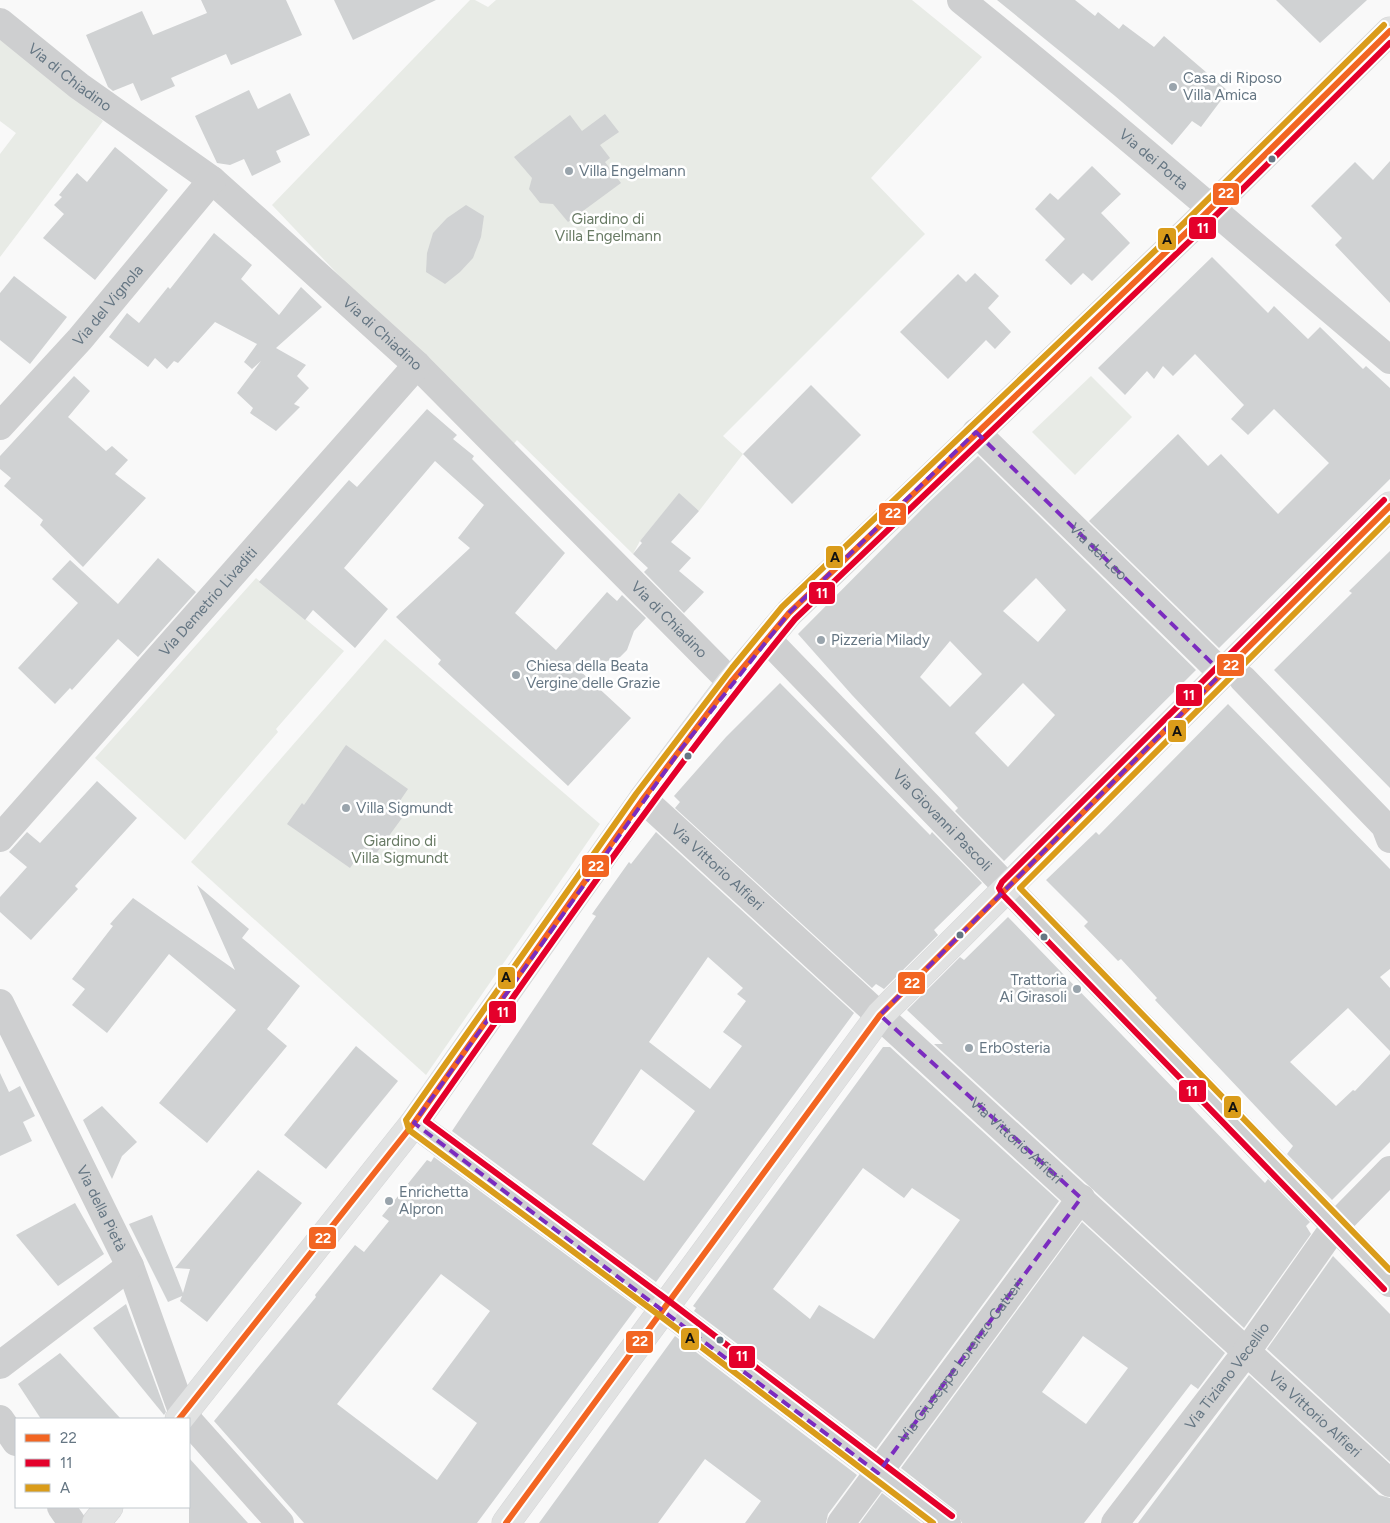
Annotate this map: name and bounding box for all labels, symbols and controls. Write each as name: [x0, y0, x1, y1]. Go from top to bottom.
street label: Via di Chiadino: [24, 39, 115, 115]
place label: Casa di Riposo Villa Amica: [1183, 69, 1282, 104]
marker: Casa di Riposo Villa Amica: [1167, 81, 1179, 93]
street label: Via dei Porta: [1115, 125, 1192, 194]
unlabelled marker: [1267, 154, 1277, 164]
place label: Villa Engelmann: [579, 162, 686, 180]
marker: Villa Engelmann: [563, 165, 575, 177]
line badge: 22: [1212, 182, 1240, 206]
text: 22: [1218, 185, 1234, 202]
park label: Giardino di Villa Engelmann: [555, 210, 661, 245]
line badge: 11: [1188, 216, 1217, 240]
text: 11: [1197, 220, 1209, 237]
line badge: A: [1157, 227, 1177, 251]
text: A: [1162, 231, 1172, 248]
street label: Via del Vignola: [69, 261, 147, 350]
street label: Via di Chiadino: [339, 293, 426, 374]
line badge: 22: [878, 502, 907, 526]
text: 22: [885, 505, 901, 522]
street label: Via dei Leo: [1065, 519, 1131, 584]
street label: Via Demetrio Livaditi: [155, 543, 261, 660]
line badge: A: [825, 545, 844, 569]
text: A: [830, 549, 840, 566]
street label: Via di Chiadino: [627, 577, 711, 662]
line badge: 11: [808, 581, 836, 605]
text: 11: [816, 585, 828, 602]
place label: Pizzeria Milady: [831, 631, 930, 649]
marker: Pizzeria Milady: [815, 634, 827, 646]
line badge: 22: [1216, 653, 1245, 677]
place label: Chiesa della Beata Vergine delle Grazie: [526, 657, 660, 692]
text: 22: [1223, 657, 1239, 674]
marker: Chiesa della Beata Vergine delle Grazie: [510, 669, 522, 681]
line badge: 11: [1175, 683, 1203, 707]
text: 11: [1183, 687, 1195, 704]
line badge: A: [1167, 719, 1187, 743]
text: A: [1172, 723, 1182, 740]
unlabelled marker: [683, 751, 693, 761]
street label: Via Giovanni Pascoli: [889, 765, 996, 875]
place label: Villa Sigmundt: [356, 799, 454, 817]
marker: Villa Sigmundt: [340, 802, 352, 814]
street label: Via Vittorio Alfieri: [667, 820, 768, 914]
park label: Giardino di Villa Sigmundt: [351, 832, 449, 867]
line badge: 22: [581, 854, 610, 878]
text: 22: [588, 858, 604, 875]
unlabelled marker: [955, 930, 965, 940]
unlabelled marker: [1039, 932, 1049, 942]
line badge: A: [497, 966, 516, 990]
text: A: [501, 969, 511, 986]
line badge: 22: [897, 971, 926, 995]
place label: Trattoria Ai Girasoli: [1000, 971, 1067, 1006]
text: 22: [904, 975, 920, 992]
marker: Trattoria Ai Girasoli: [1071, 983, 1083, 995]
line badge: 11: [488, 1000, 517, 1024]
text: 11: [497, 1004, 509, 1021]
place label: ErbOsteria: [979, 1039, 1050, 1057]
marker: ErbOsteria: [963, 1042, 975, 1054]
line badge: 11: [1178, 1079, 1207, 1103]
text: 11: [1186, 1083, 1198, 1100]
street label: Via Vittorio Alfieri: [966, 1094, 1066, 1188]
line badge: A: [1223, 1095, 1242, 1119]
text: A: [1228, 1099, 1238, 1116]
street label: Via della Pietà: [73, 1162, 130, 1254]
place label: Enrichetta Alpron: [399, 1183, 468, 1218]
marker: Enrichetta Alpron: [383, 1195, 395, 1207]
line badge: 22: [308, 1226, 337, 1250]
text: 22: [315, 1230, 331, 1247]
street label: Via Giuseppe Lorenzo Gatteri: [895, 1275, 1027, 1446]
street label: Via Tiziano Vecellio: [1181, 1319, 1273, 1433]
line badge: A: [680, 1327, 700, 1351]
line badge: 22: [625, 1330, 654, 1354]
text: A: [685, 1330, 695, 1347]
text: 22: [632, 1333, 648, 1350]
unlabelled marker: [715, 1335, 725, 1345]
line badge: 11: [728, 1345, 756, 1369]
text: 11: [736, 1348, 748, 1365]
street label: Via Vittorio Alfieri: [1265, 1367, 1365, 1461]
legend: [15, 1418, 190, 1508]
text: 22: [60, 1429, 77, 1447]
text: 11: [60, 1454, 72, 1472]
text: A: [60, 1479, 70, 1497]

